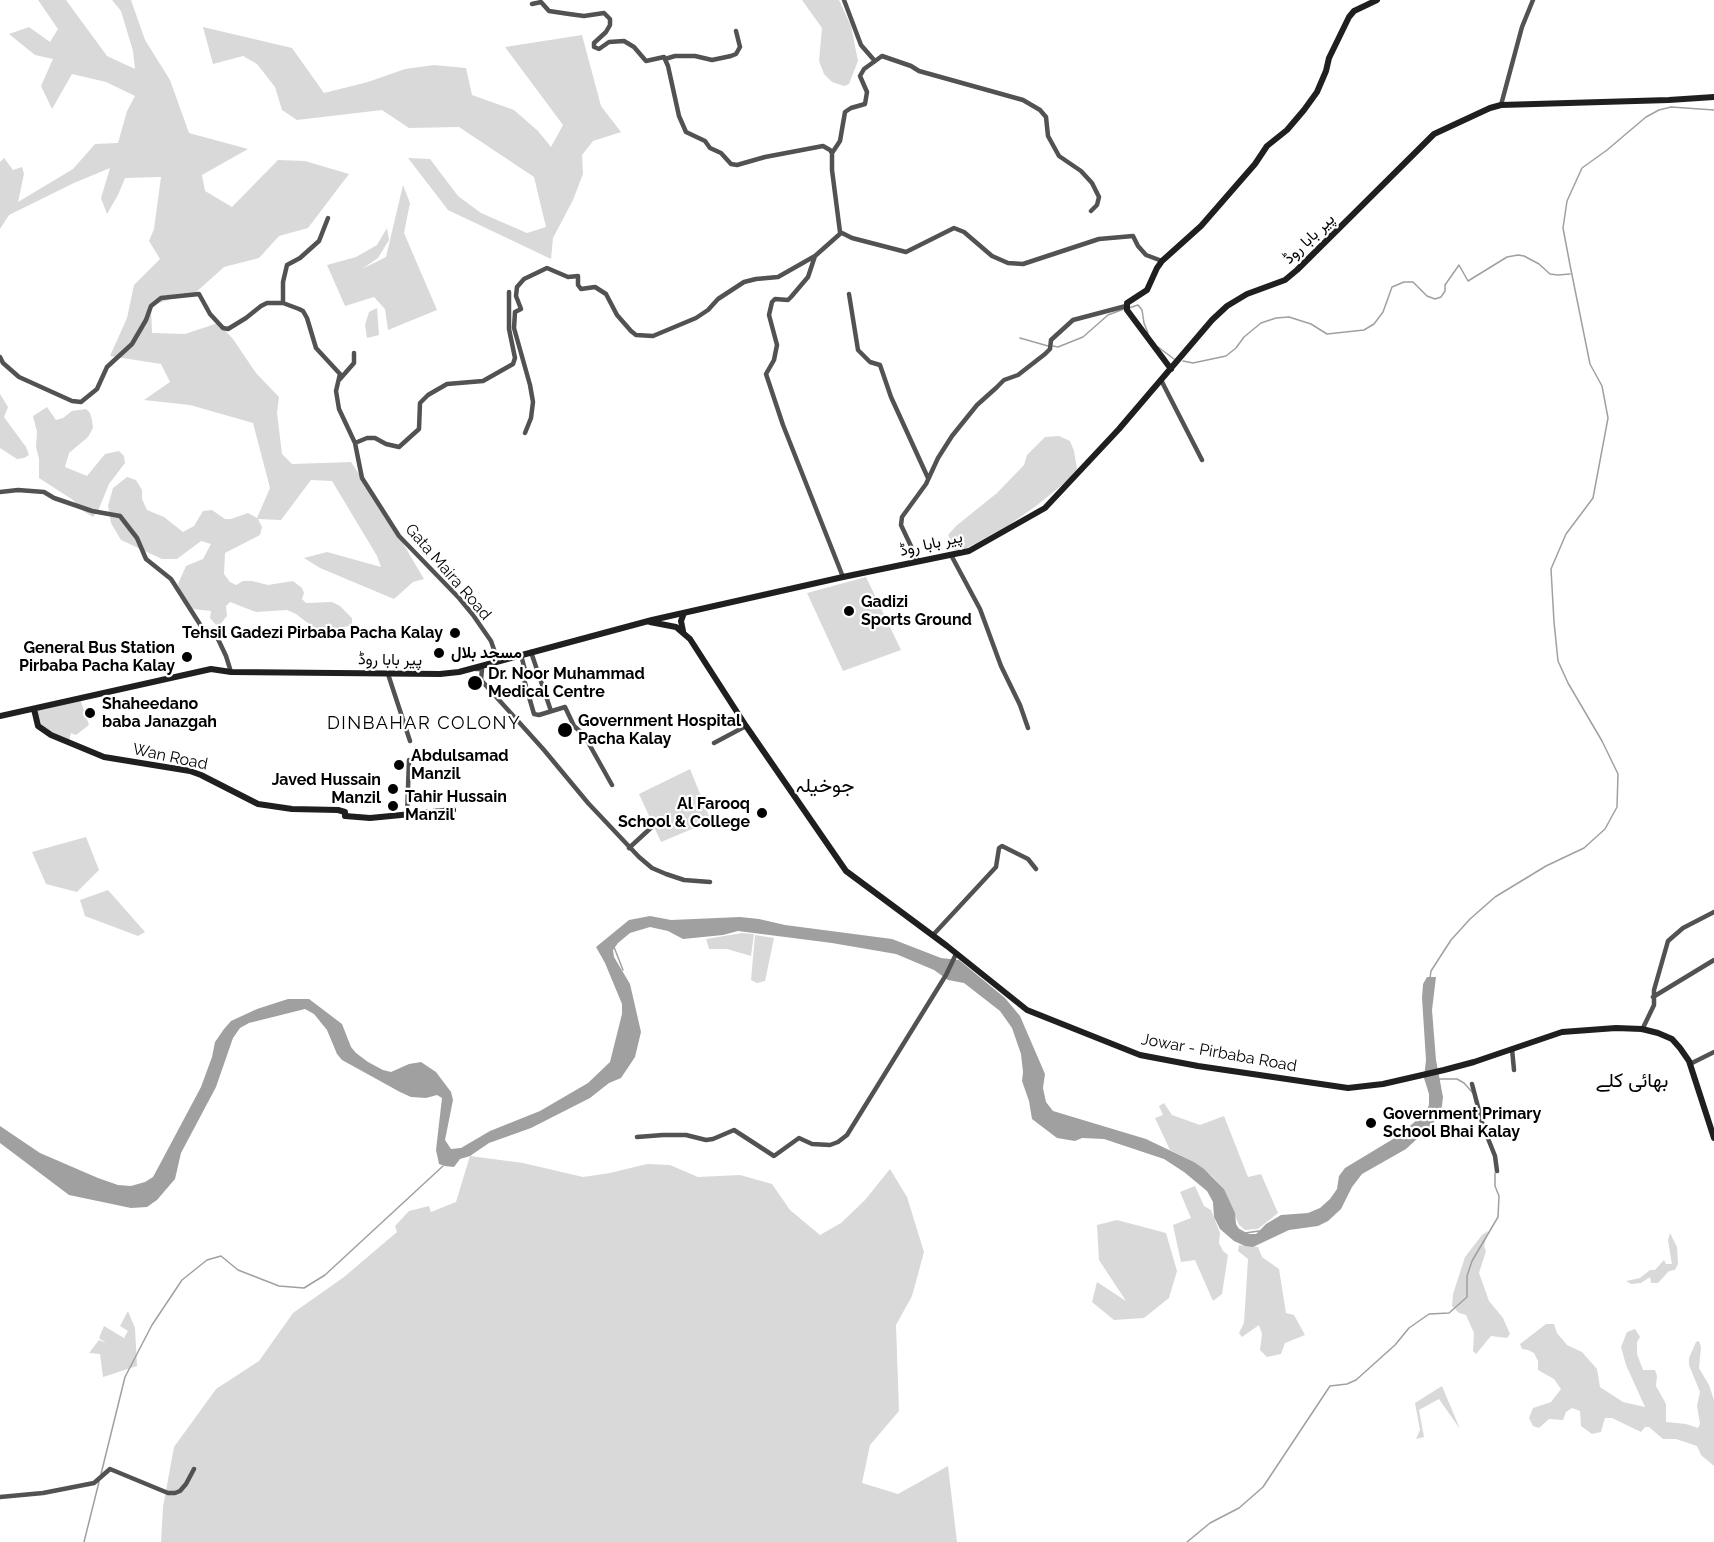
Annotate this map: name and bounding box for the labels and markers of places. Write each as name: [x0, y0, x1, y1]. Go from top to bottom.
place label: Gadizi Sports Ground: [861, 592, 972, 630]
marker: Gadizi Sports Ground: [842, 604, 856, 618]
place label: Tehsil Gadezi Pirbaba Pacha Kalay: [182, 623, 443, 643]
marker: Tehsil Gadezi Pirbaba Pacha Kalay: [448, 626, 462, 640]
place label: General Bus Station Pirbaba Pacha Kalay: [19, 638, 175, 676]
place label: مسجد بلال: [451, 643, 522, 663]
marker: مسجد بلال: [432, 646, 446, 660]
marker: General Bus Station Pirbaba Pacha Kalay: [180, 650, 194, 664]
place label: Dr. Noor Muhammad Medical Centre: [488, 664, 645, 702]
marker: Dr. Noor Muhammad Medical Centre: [466, 674, 484, 692]
place label: Shaheedano baba Janazgah: [102, 694, 217, 732]
marker: Shaheedano baba Janazgah: [83, 706, 97, 720]
place label: Government Hospital Pacha Kalay: [578, 711, 741, 749]
marker: Government Hospital Pacha Kalay: [556, 721, 574, 739]
place label: Abdulsamad Manzil: [411, 746, 509, 784]
marker: Abdulsamad Manzil: [392, 758, 406, 772]
place label: Javed Hussain Manzil: [272, 770, 381, 808]
marker: Javed Hussain Manzil: [386, 782, 400, 796]
place label: Tahir Hussain Manzil: [405, 787, 507, 825]
place label: Al Farooq School & College: [618, 794, 750, 832]
marker: Tahir Hussain Manzil: [386, 799, 400, 813]
marker: Al Farooq School & College: [755, 806, 769, 820]
place label: Government Primary School Bhai Kalay: [1383, 1104, 1541, 1142]
marker: Government Primary School Bhai Kalay: [1364, 1116, 1378, 1130]

